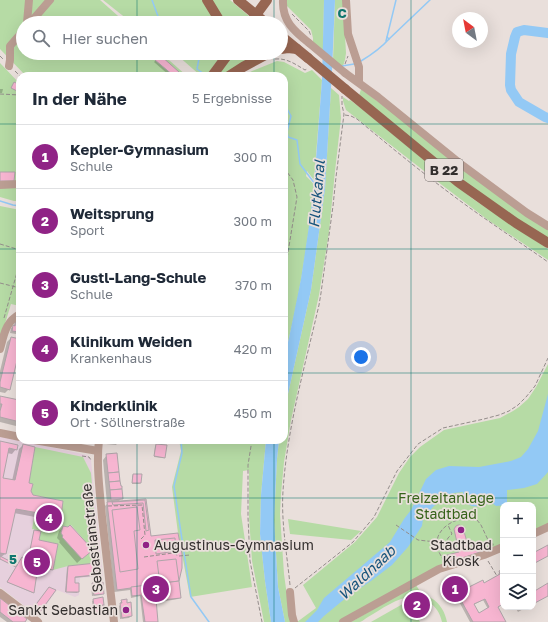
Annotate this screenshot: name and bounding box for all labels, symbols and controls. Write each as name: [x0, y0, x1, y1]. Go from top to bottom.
text: C: [337, 5, 347, 21]
north arrow: [452, 12, 488, 48]
search box: [16, 16, 288, 60]
icon: search: [30, 27, 52, 49]
text: Hier suchen: [62, 29, 148, 47]
text: In der Nähe: [32, 88, 127, 109]
text: 5 Ergebnisse: [192, 90, 272, 106]
text: Kepler-Gymnasium: [70, 140, 209, 158]
text: 1: [42, 149, 48, 165]
text: 300 m: [234, 149, 272, 165]
text: Schule: [70, 158, 113, 174]
water label: Flutkanal: [304, 158, 328, 229]
road number: B 22: [425, 159, 463, 181]
text: Weitsprung: [70, 204, 154, 222]
text: 2: [41, 213, 49, 229]
text: 300 m: [234, 213, 272, 229]
text: Sport: [70, 222, 105, 238]
text: Gustl-Lang-Schule: [70, 268, 206, 286]
text: 3: [41, 277, 49, 293]
text: 370 m: [235, 277, 272, 293]
text: Schule: [70, 286, 113, 302]
text: Klinikum Weiden: [70, 332, 192, 350]
text: 4: [41, 341, 49, 357]
text: 420 m: [234, 341, 272, 357]
your location: [351, 347, 371, 367]
text: Krankenhaus: [70, 350, 152, 366]
text: Kinderklinik: [70, 396, 158, 414]
text: 5: [41, 405, 49, 421]
text: 450 m: [234, 405, 272, 421]
text: Ort · Söllnerstraße: [70, 414, 185, 430]
street label: Sebastianstraße: [77, 483, 106, 593]
park label: Freizeitanlage Stadtbad: [398, 489, 494, 522]
map controls: [500, 502, 536, 610]
button: +: [500, 502, 536, 538]
pin: 4: [36, 503, 62, 533]
marker: Stadtbad Kiosk: [456, 525, 466, 535]
place label: Augustinus-Gymnasium: [154, 536, 314, 553]
place label: Stadtbad Kiosk: [430, 536, 492, 569]
button: −: [500, 538, 536, 574]
marker: Augustinus-Gymnasium: [141, 540, 151, 550]
water label: Waldnaab: [334, 540, 400, 603]
pin: 5: [24, 547, 50, 577]
text: 5: [9, 551, 17, 567]
pin: 3: [143, 574, 169, 604]
pin: 1: [442, 574, 468, 604]
button: layers: [500, 574, 536, 610]
pin: 2: [404, 590, 430, 620]
place label: Sankt Sebastian: [8, 601, 118, 618]
marker: Sankt Sebastian: [121, 605, 131, 615]

